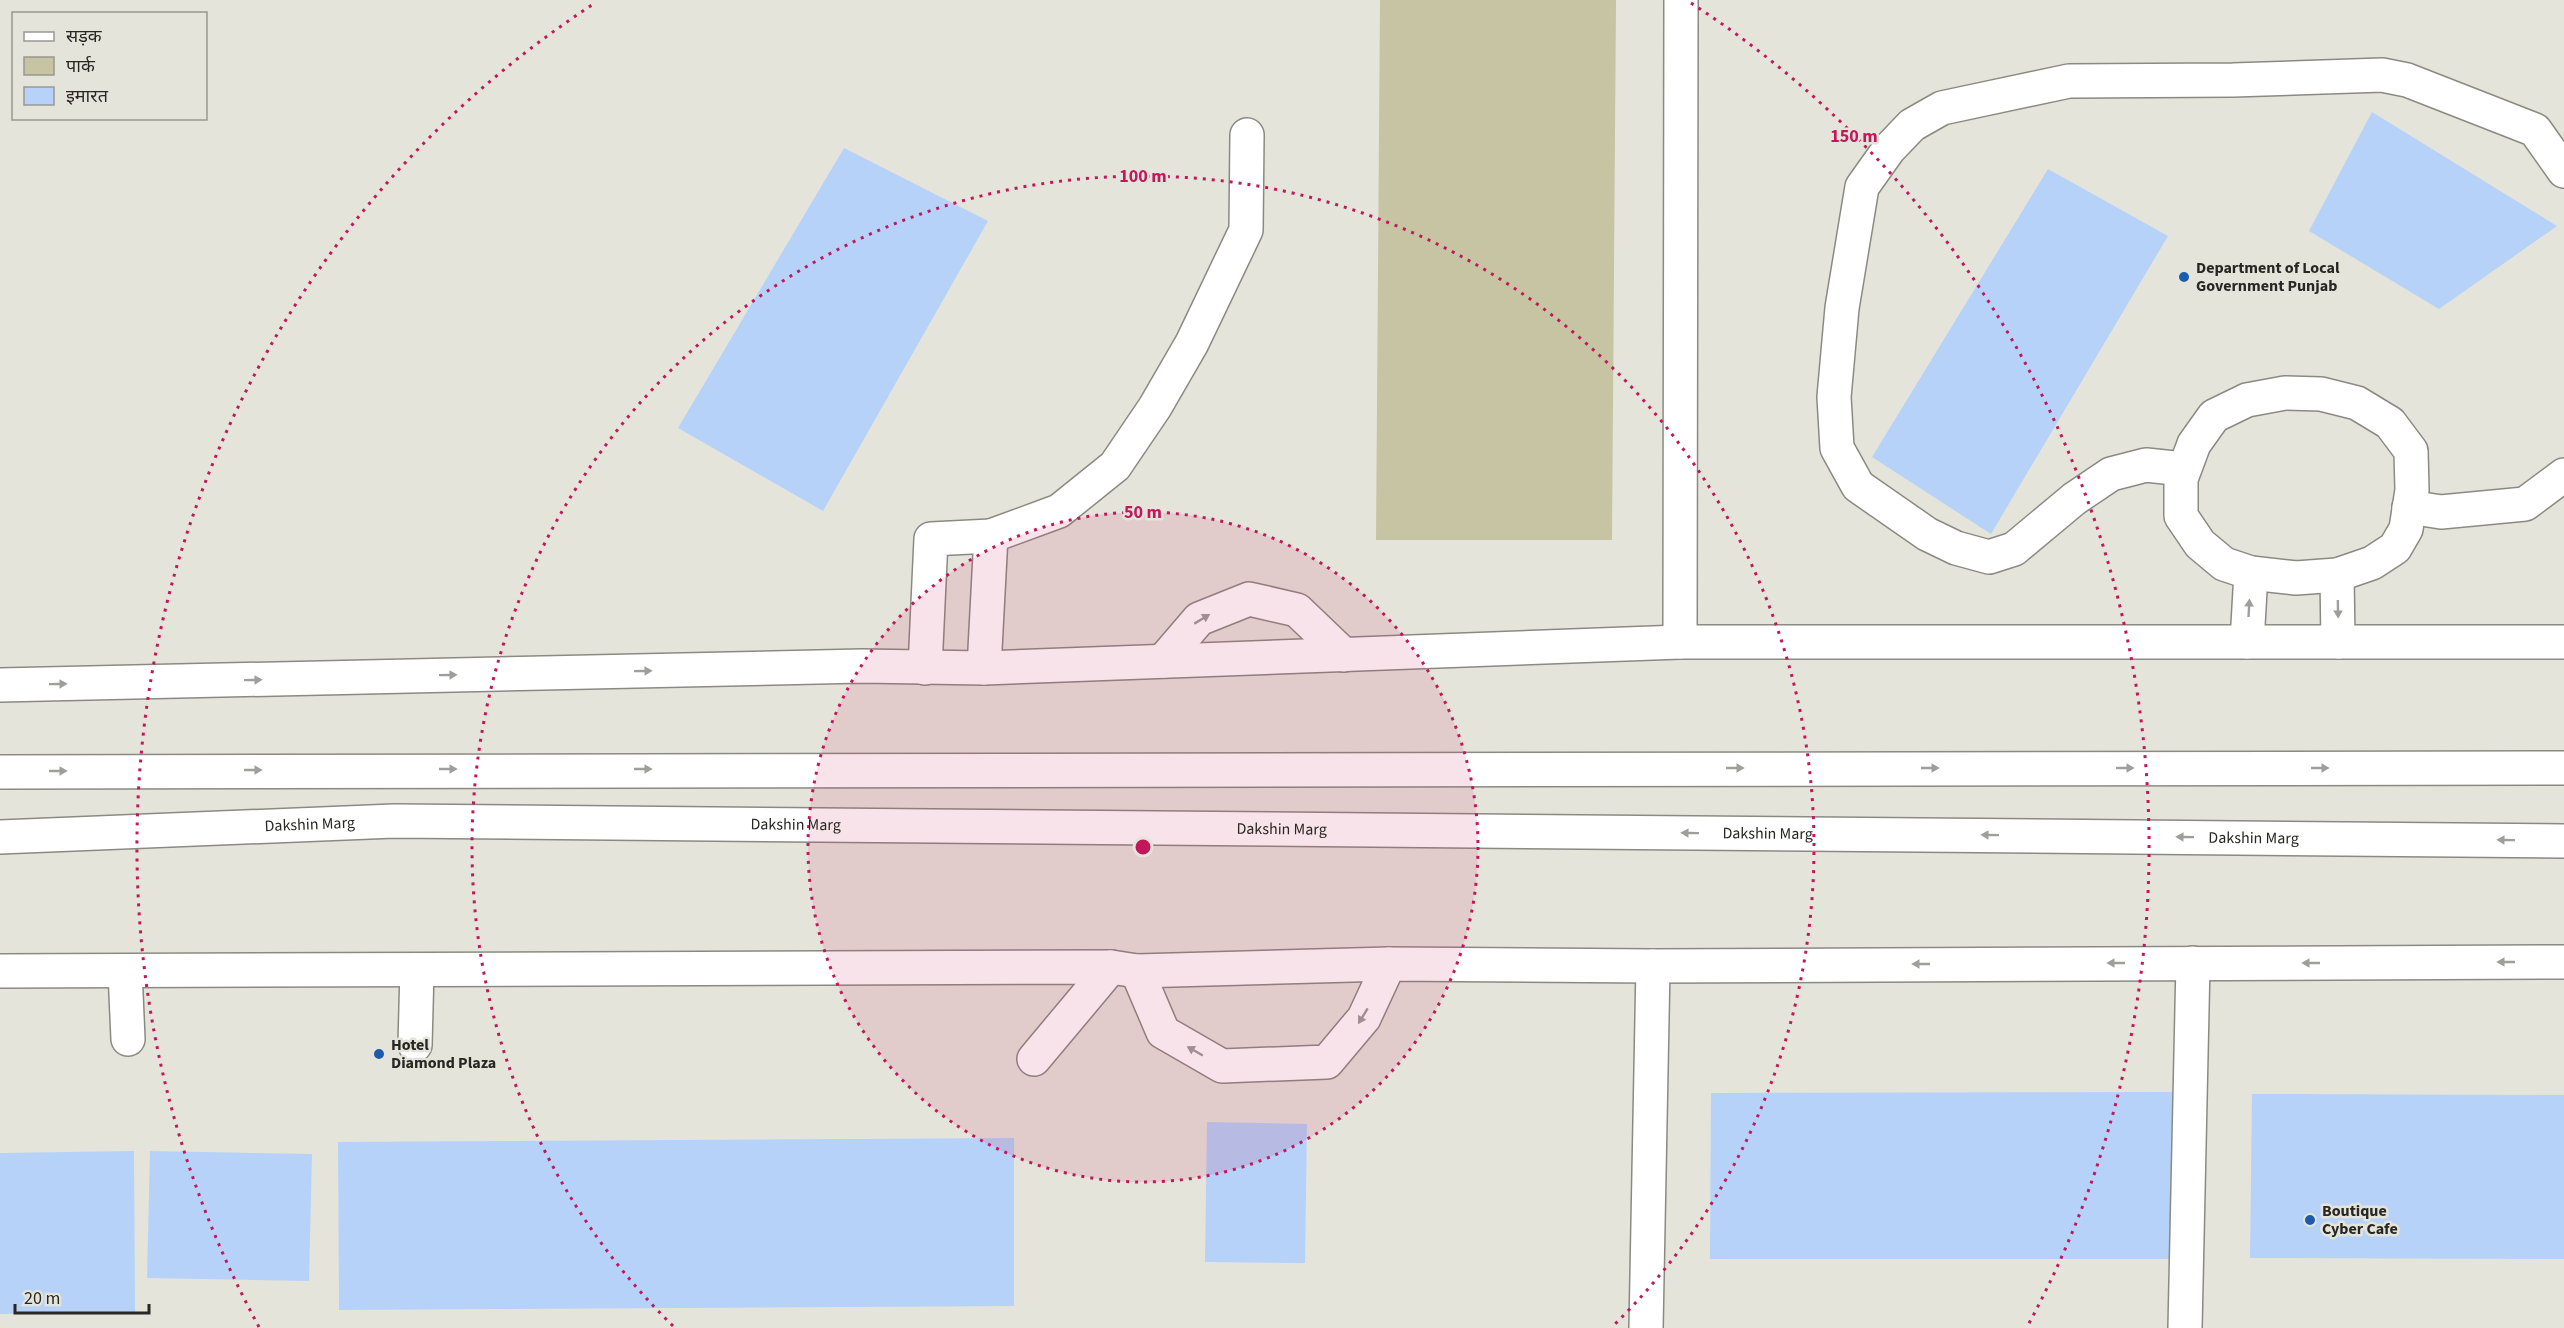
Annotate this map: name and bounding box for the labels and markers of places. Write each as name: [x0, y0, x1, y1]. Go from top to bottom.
place label: Department of Local Government Punjab: [2196, 257, 2340, 297]
marker: Department of Local Government Punjab: [2177, 270, 2191, 284]
centre of rings: [1133, 837, 1153, 857]
place label: Hotel Diamond Plaza: [391, 1034, 496, 1074]
marker: Hotel Diamond Plaza: [372, 1047, 386, 1061]
place label: Boutique Cyber Cafe: [2322, 1200, 2398, 1240]
marker: Boutique Cyber Cafe: [2303, 1213, 2317, 1227]

